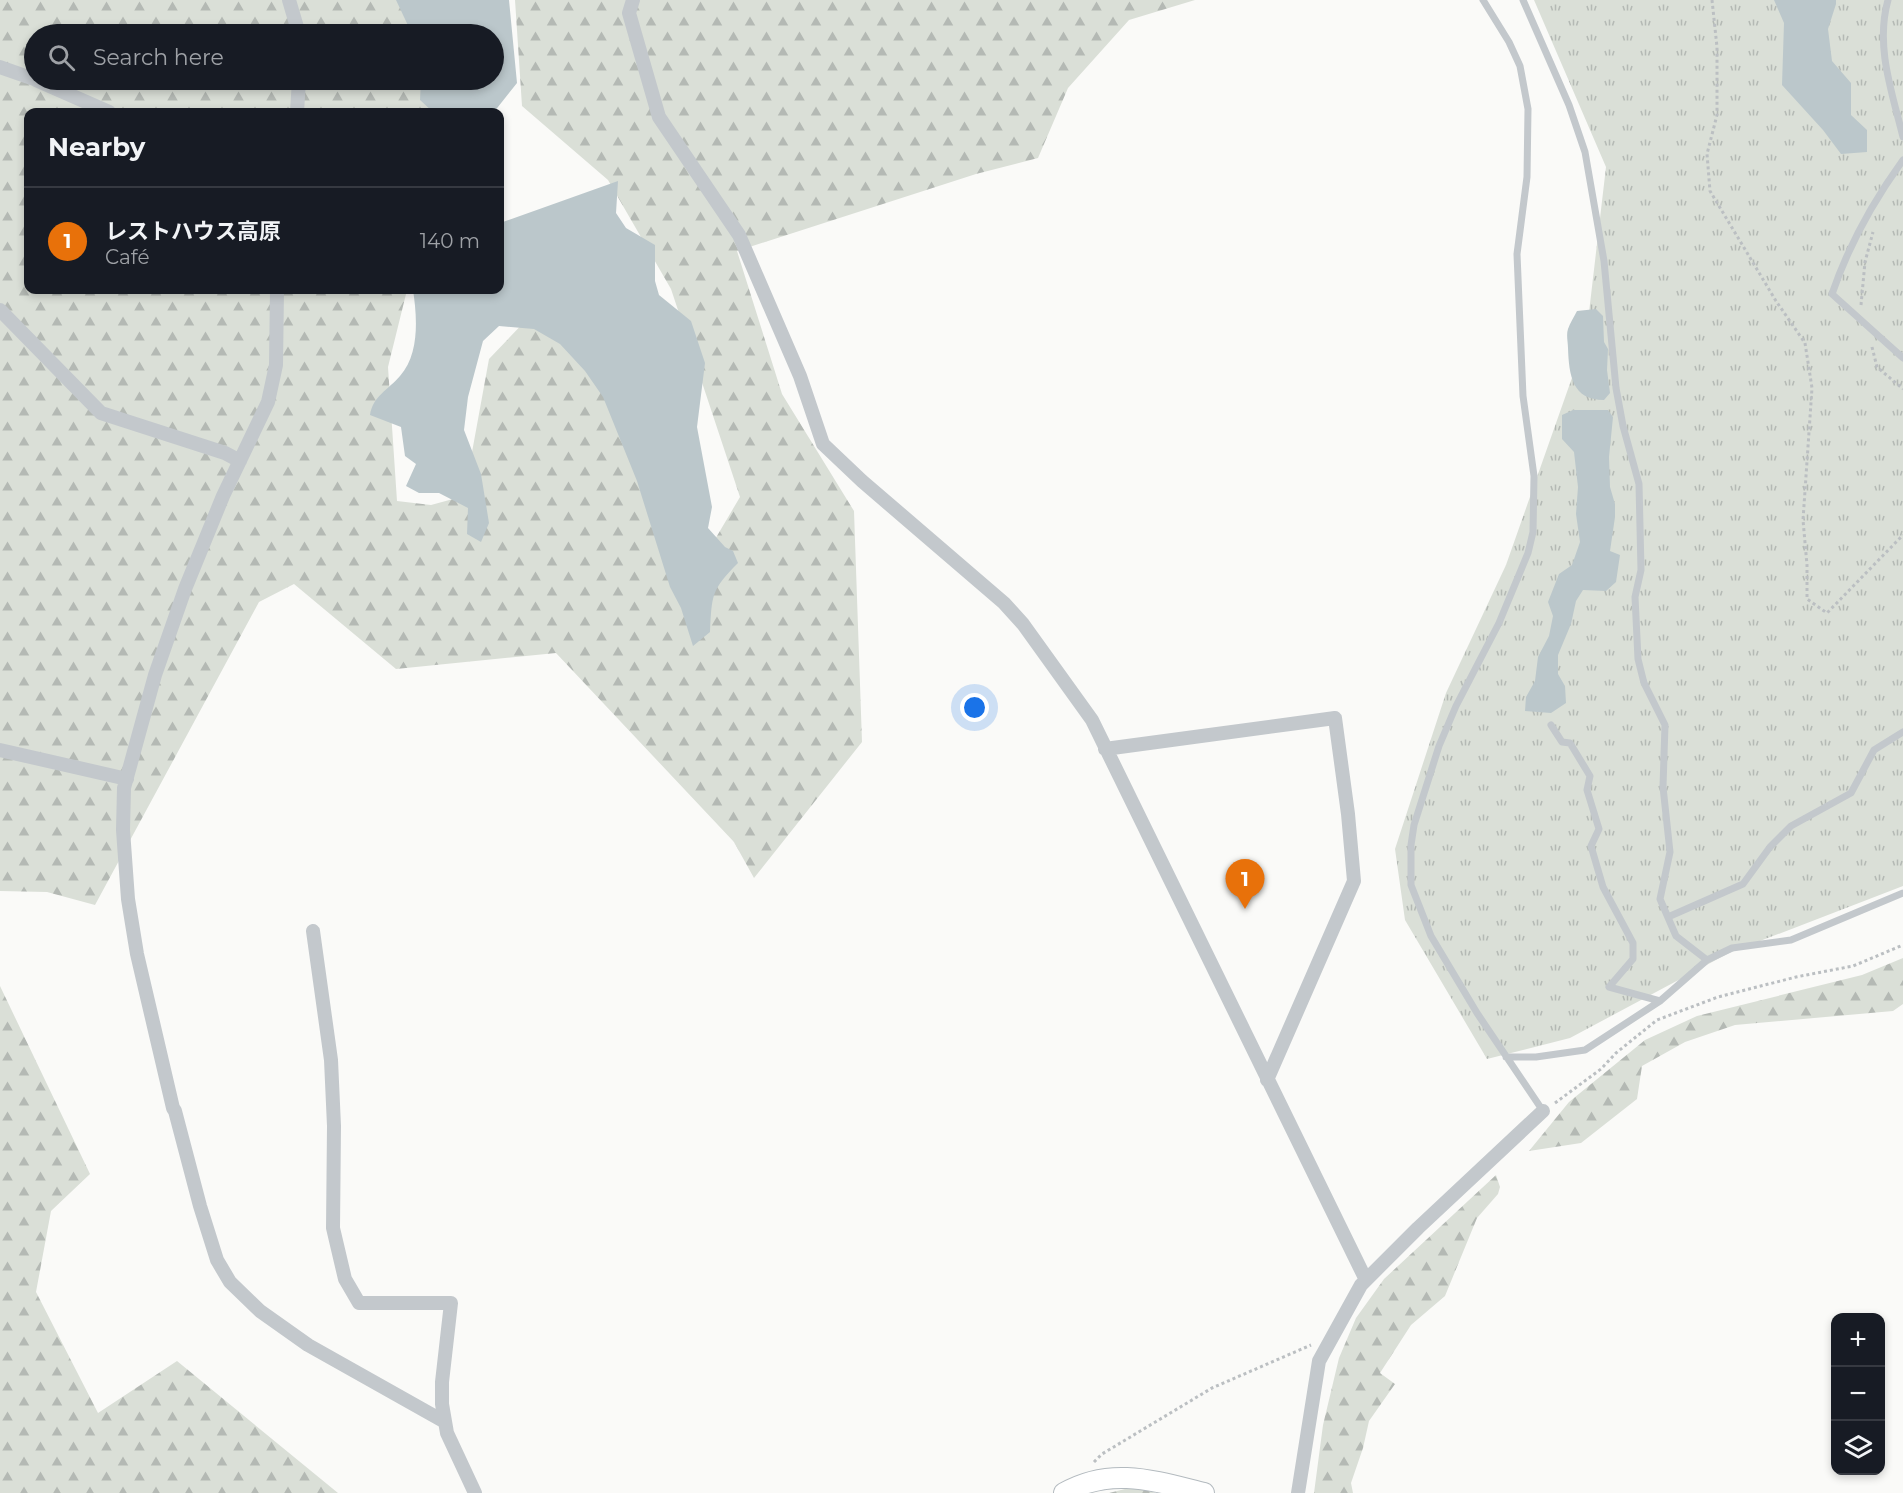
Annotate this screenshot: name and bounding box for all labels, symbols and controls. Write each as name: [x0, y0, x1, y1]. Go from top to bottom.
search box: [24, 24, 504, 90]
icon: search: [45, 41, 78, 74]
text: Search here: [93, 44, 224, 71]
text: Nearby: [48, 131, 145, 163]
text: レストハウス高原: [105, 218, 281, 245]
text: 1: [64, 229, 71, 253]
text: 140 m: [420, 229, 480, 253]
text: Café: [105, 245, 150, 269]
your location: [960, 693, 989, 722]
pin: 1: [1226, 860, 1264, 909]
map controls: [1831, 1313, 1885, 1475]
button: +: [1831, 1313, 1885, 1367]
button: −: [1831, 1367, 1885, 1421]
button: layers: [1831, 1421, 1885, 1475]

